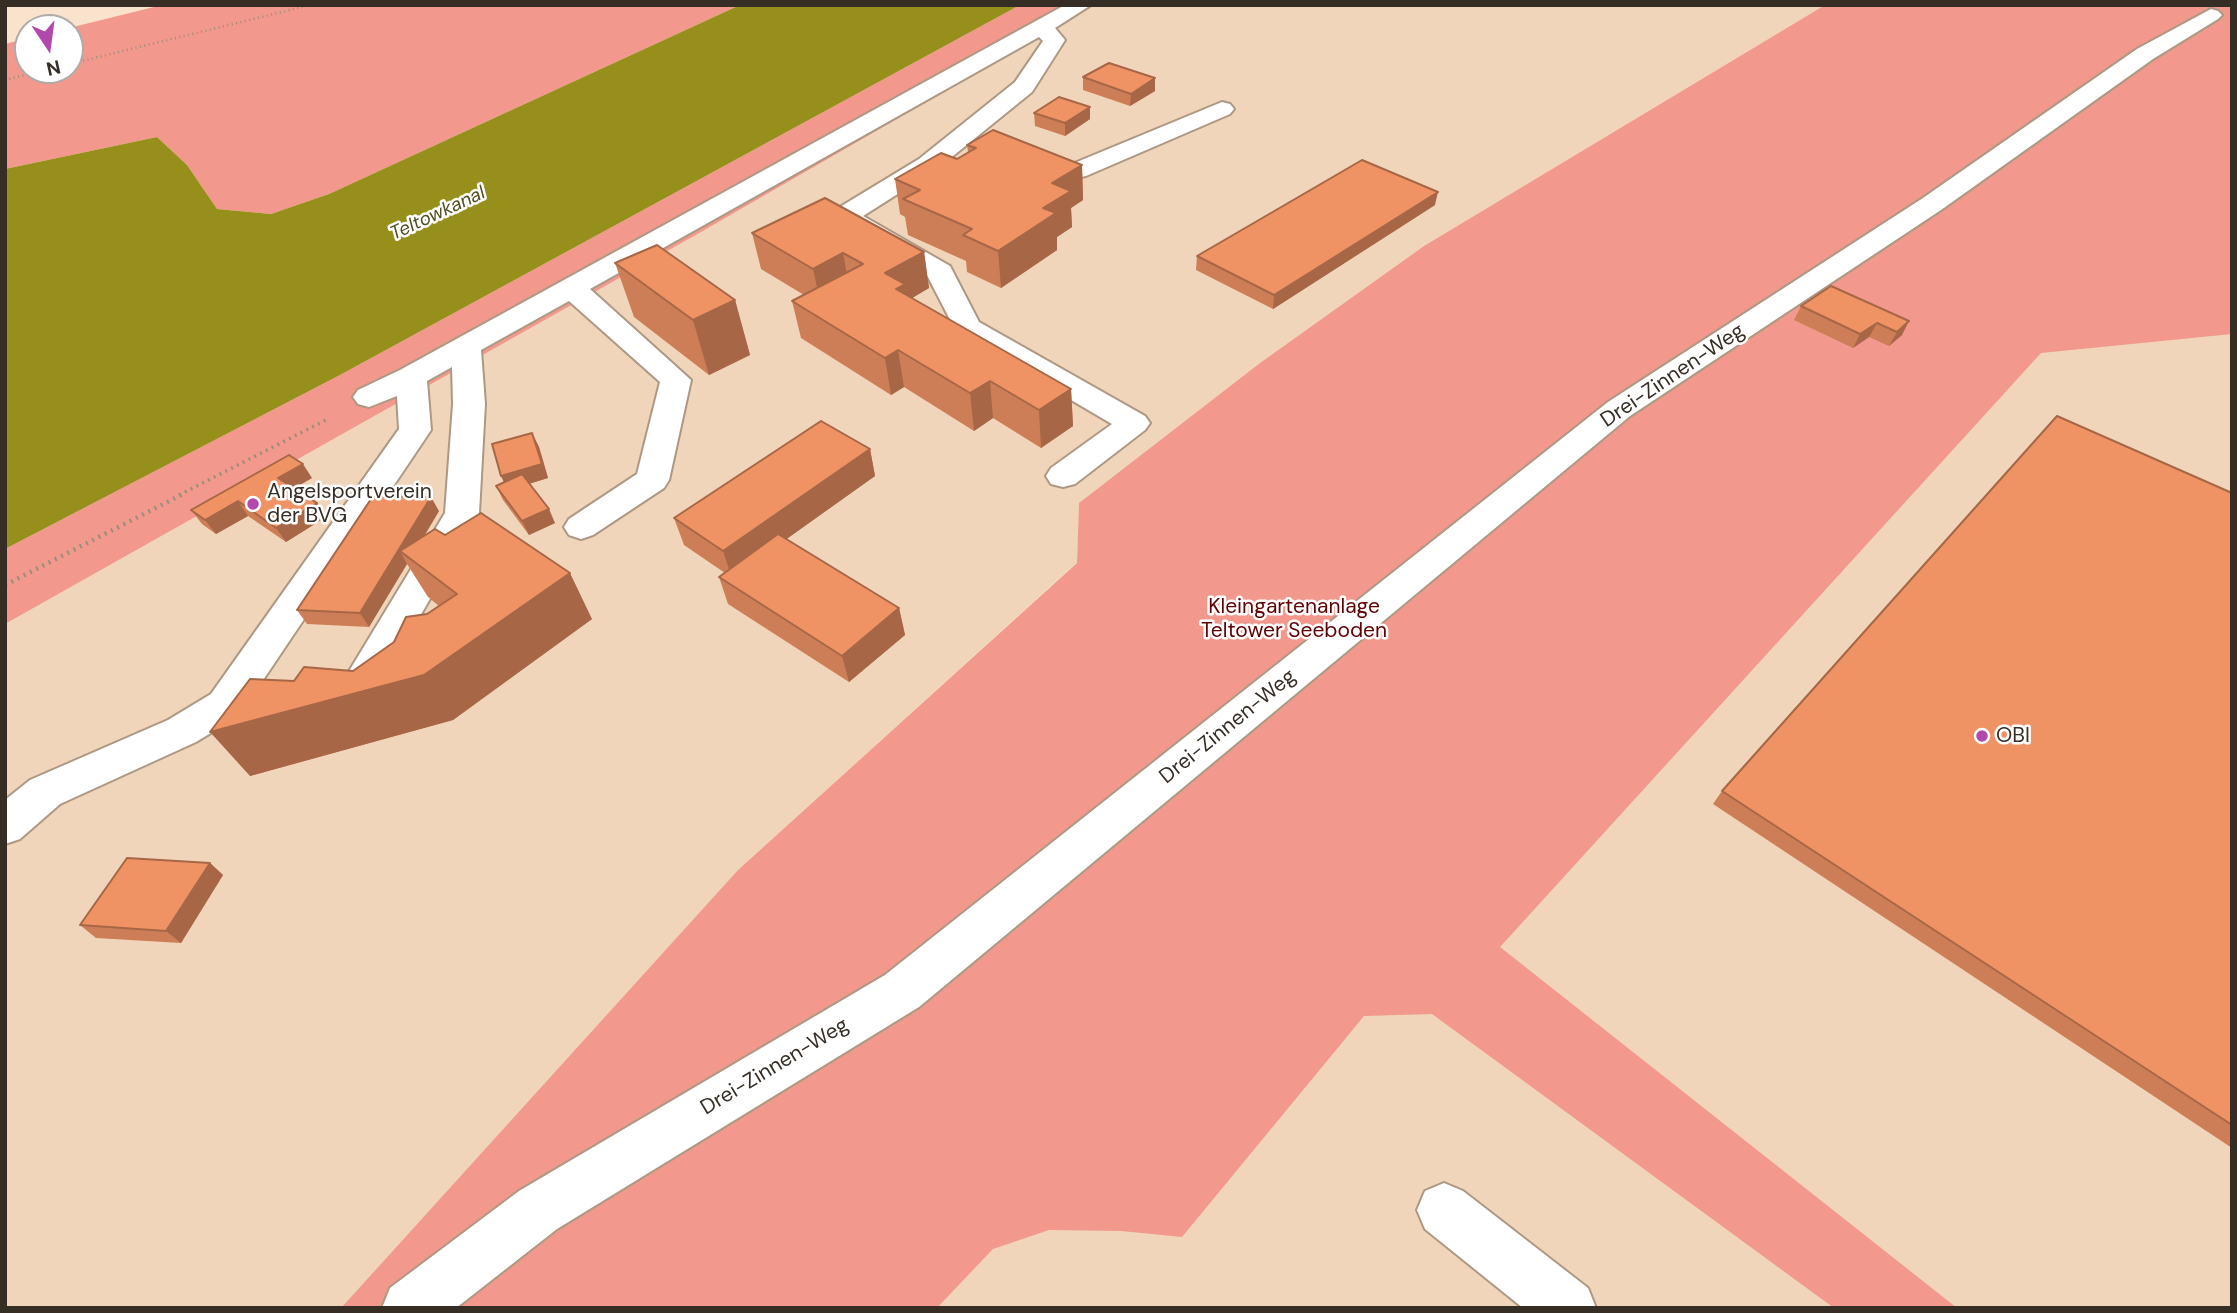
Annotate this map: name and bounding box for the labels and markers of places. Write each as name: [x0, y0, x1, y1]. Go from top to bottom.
place label: Angelsportverein der BVG: [267, 479, 432, 529]
marker: Angelsportverein der BVG: [245, 496, 261, 512]
place label: OBI: [1996, 723, 2030, 749]
marker: OBI: [1974, 728, 1990, 744]

